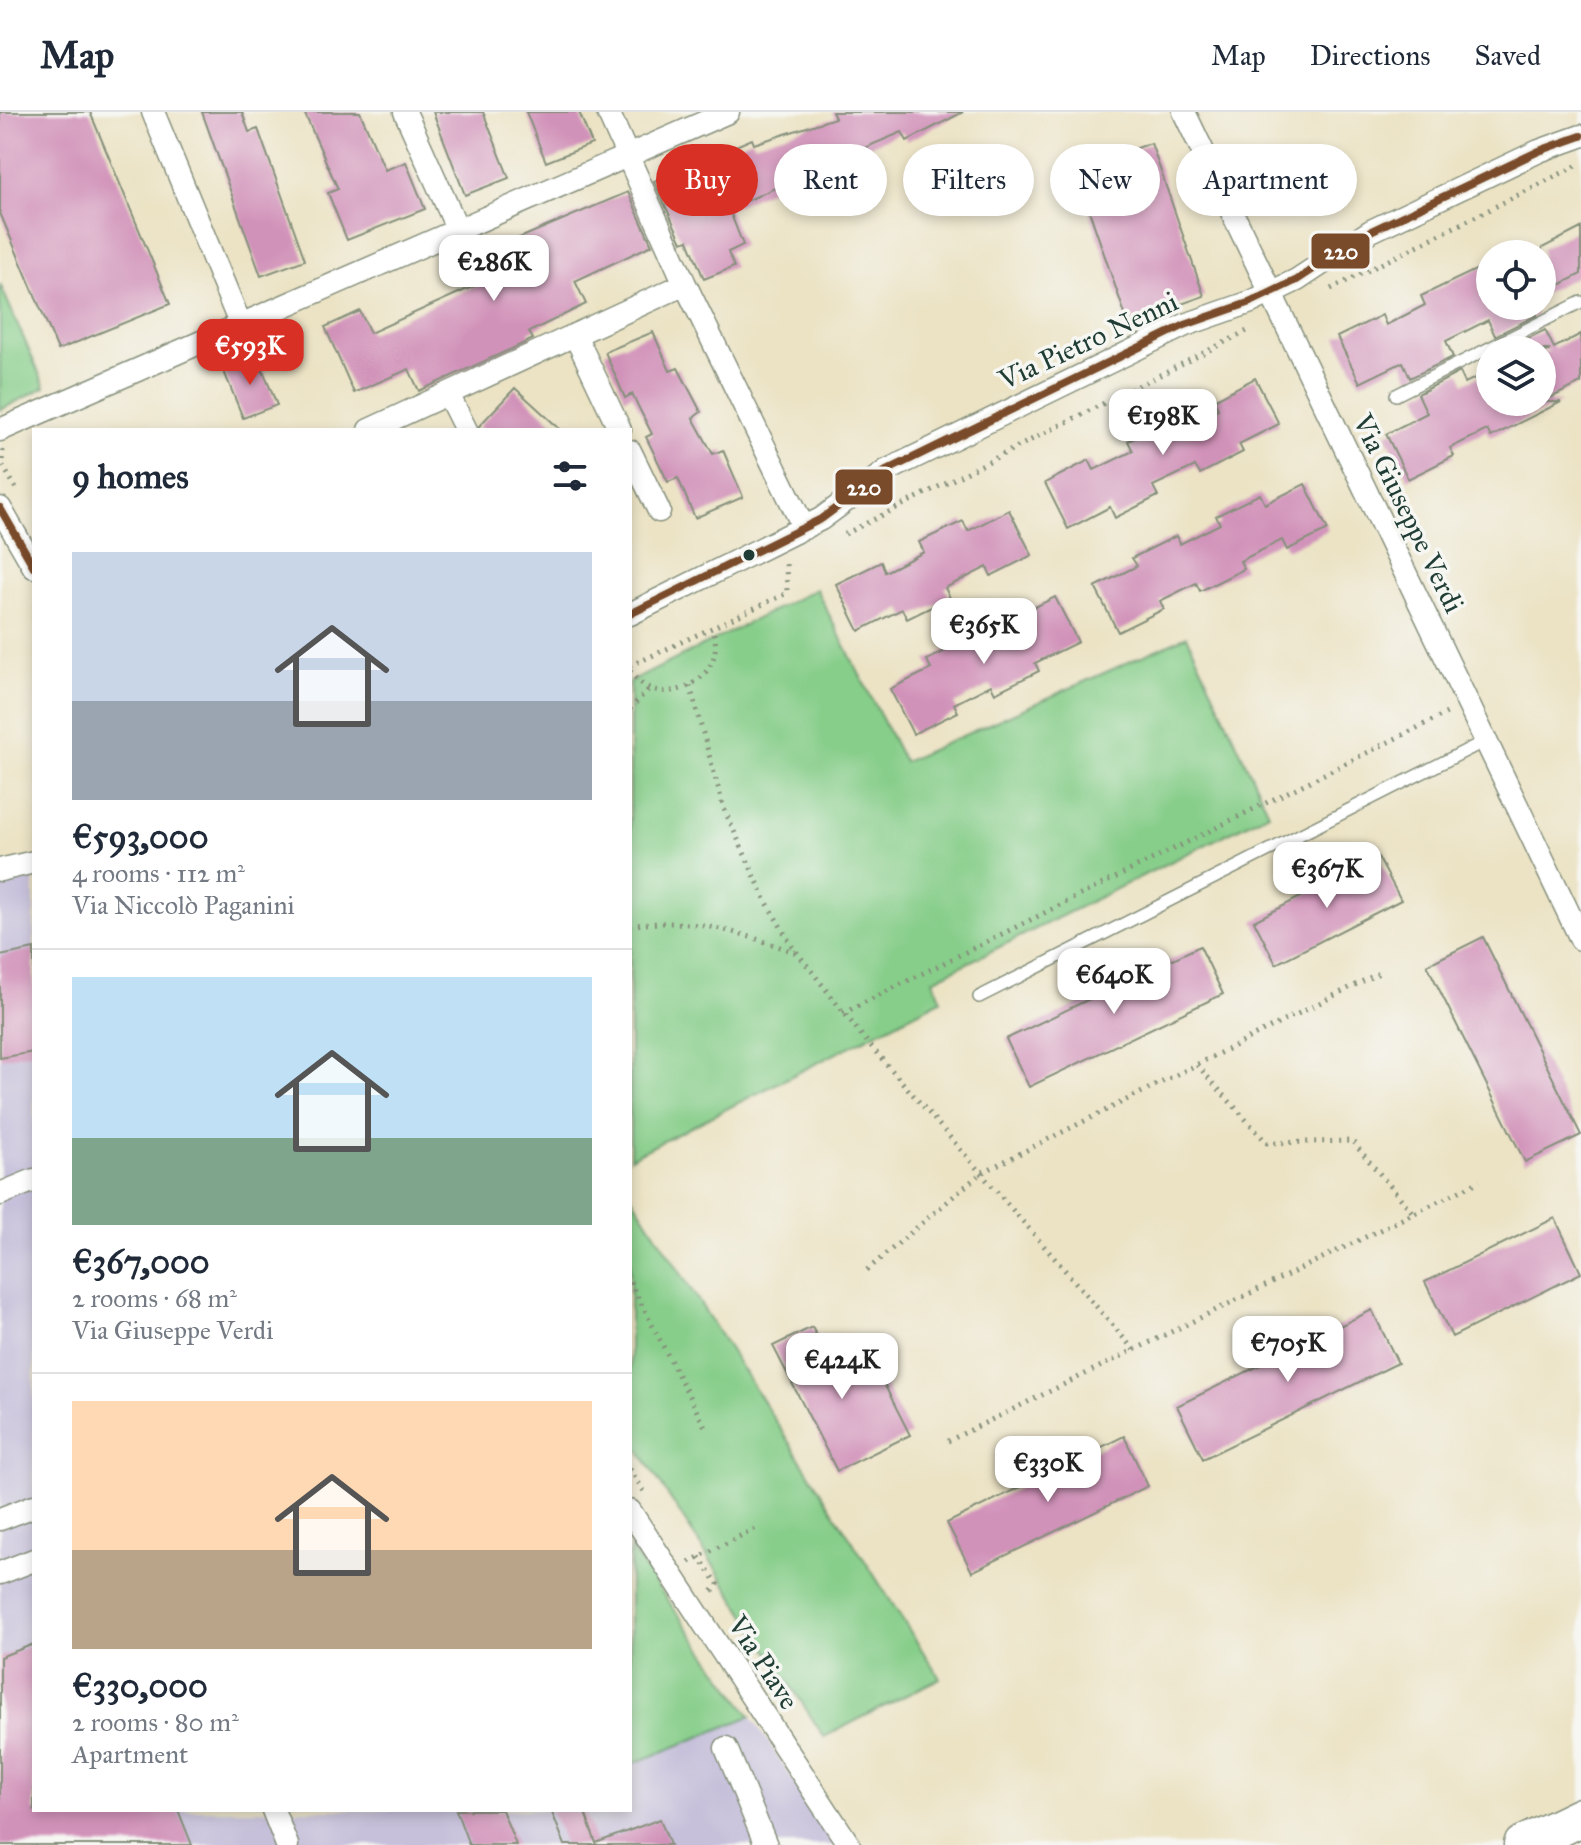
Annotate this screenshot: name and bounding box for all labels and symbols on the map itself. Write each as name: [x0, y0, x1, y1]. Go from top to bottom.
line badge: 220: [1310, 232, 1371, 270]
pin: €286K: [438, 235, 550, 303]
text: 220: [1324, 238, 1358, 265]
street label: Via Pietro Nenni: [992, 284, 1184, 398]
pin: €593K: [194, 319, 306, 387]
pin: €198K: [1107, 389, 1219, 457]
street label: Via Giuseppe Verdi: [1345, 407, 1472, 619]
line badge: 220: [834, 468, 894, 506]
text: 220: [847, 474, 881, 501]
unlabelled marker: [741, 547, 757, 563]
pin: €365K: [928, 598, 1040, 666]
pin: €367K: [1271, 842, 1383, 910]
pin: €640K: [1058, 948, 1170, 1016]
pin: €705K: [1232, 1316, 1344, 1384]
pin: €424K: [786, 1333, 898, 1401]
pin: €330K: [992, 1436, 1104, 1504]
street label: Via Piave: [720, 1608, 807, 1716]

